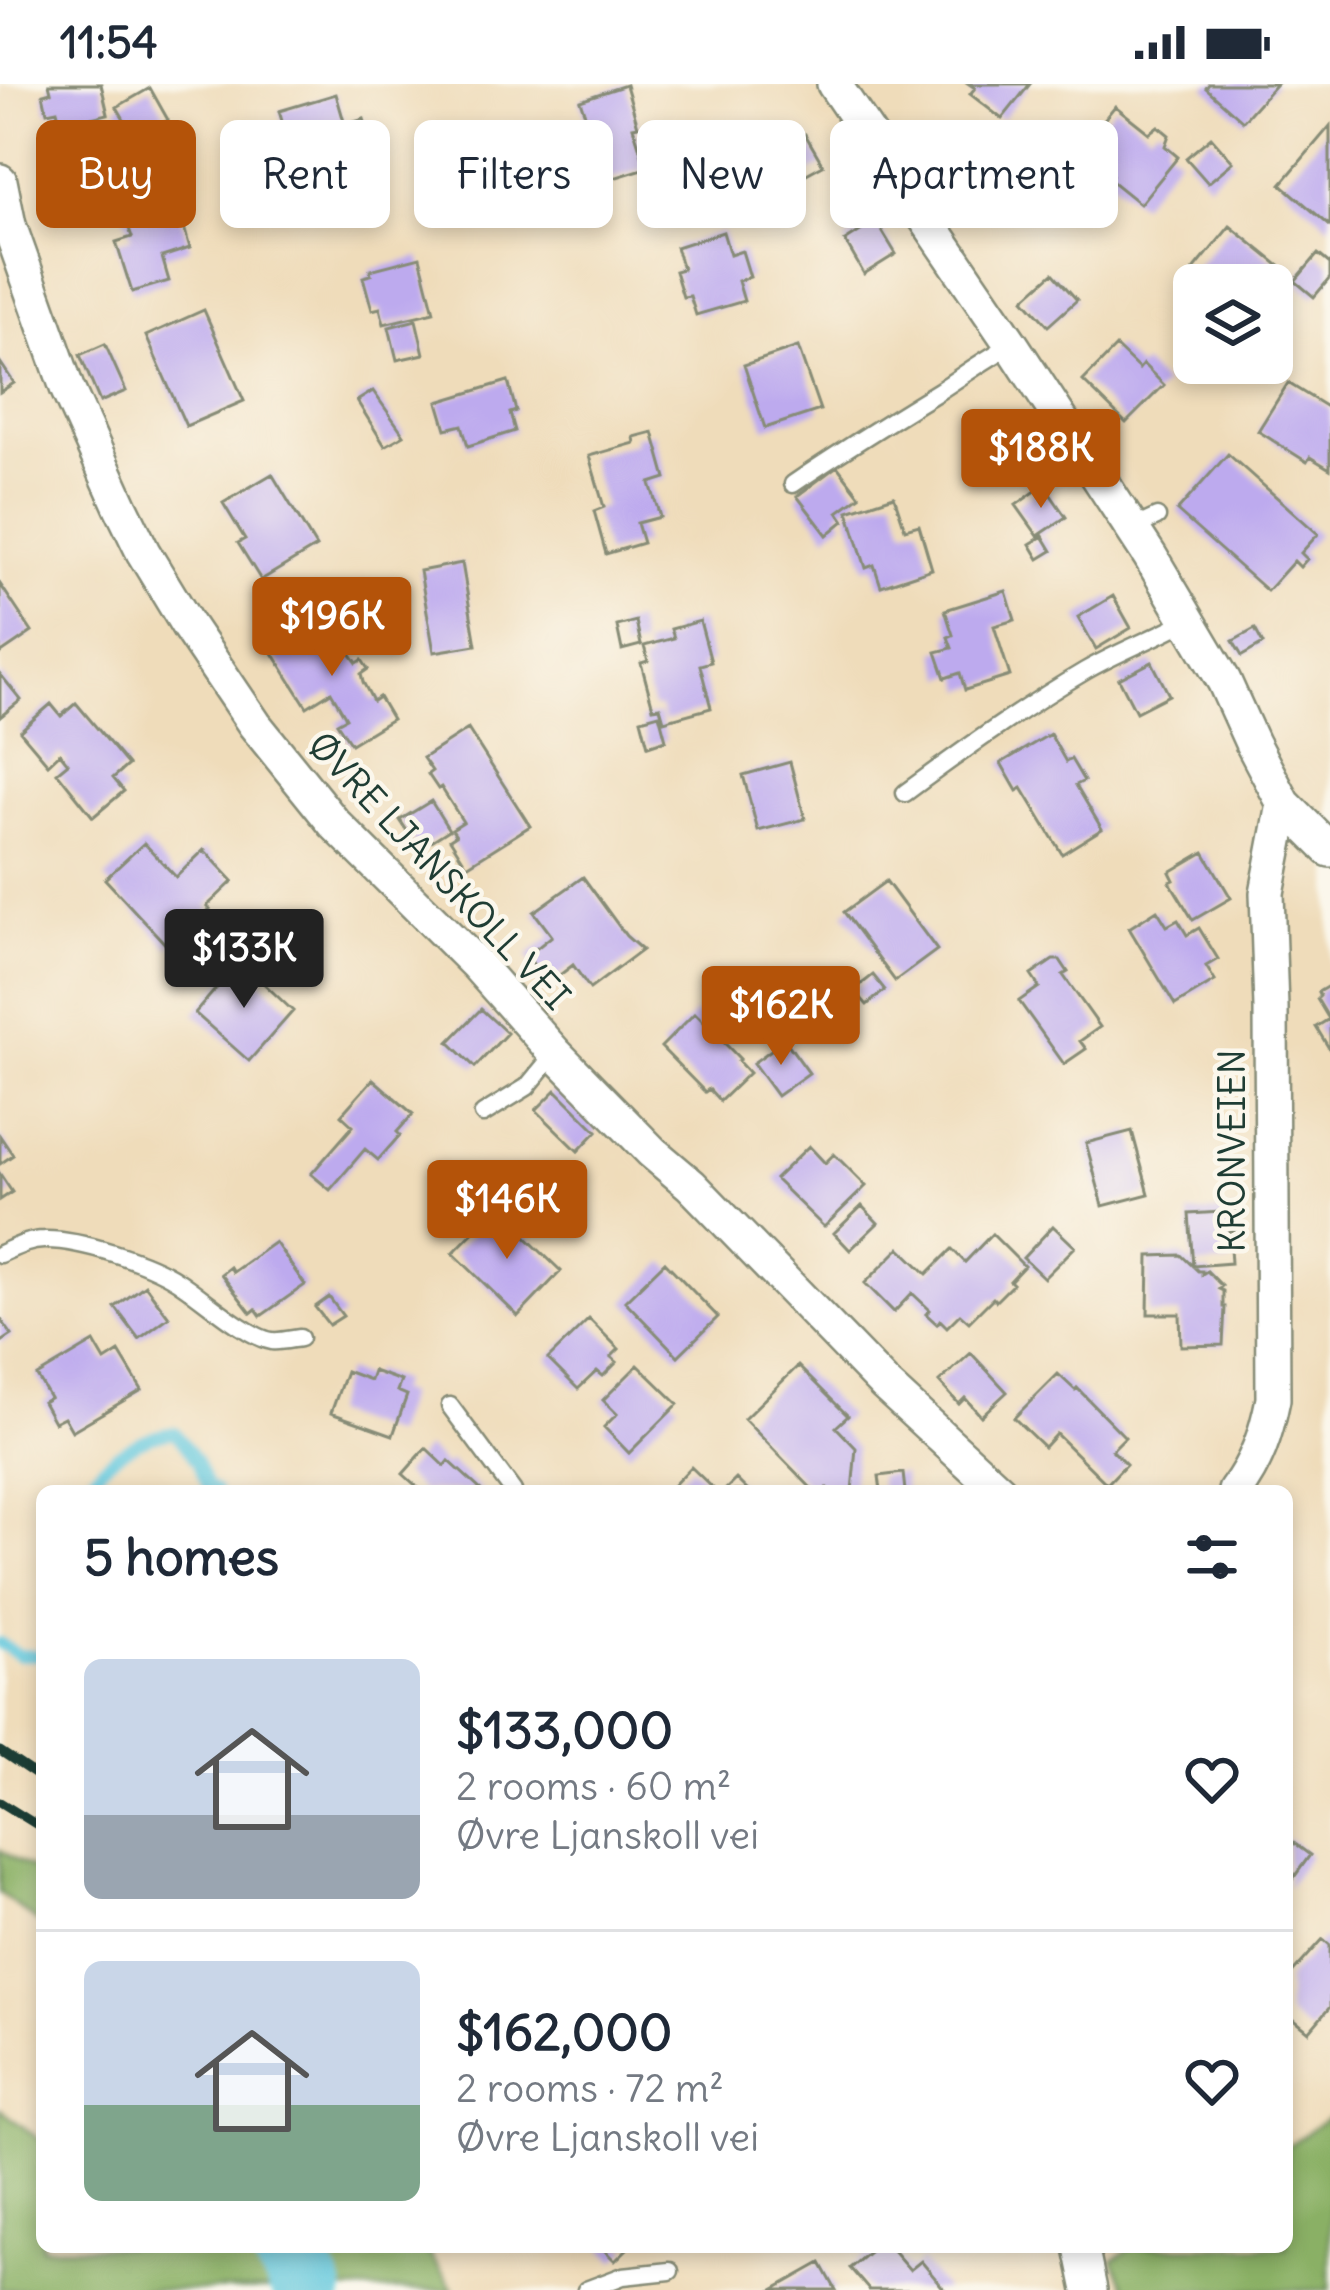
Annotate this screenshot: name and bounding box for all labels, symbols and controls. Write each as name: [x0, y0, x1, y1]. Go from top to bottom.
text: 11:54: [60, 14, 158, 70]
chip: Buy: [36, 120, 196, 228]
chip: Rent: [220, 120, 390, 228]
chip: Filters: [414, 120, 613, 228]
chip: New: [637, 120, 806, 228]
chip: Apartment: [830, 120, 1118, 228]
map controls: [1173, 264, 1293, 384]
button: layers: [1173, 264, 1293, 384]
pin: $188K: [957, 409, 1125, 511]
text: $188K: [988, 423, 1094, 472]
pin: $196K: [248, 577, 416, 679]
text: $196K: [279, 591, 385, 640]
street label: ØVRE LJANSKOLL VEI: [299, 723, 579, 1019]
pin: $133K: [160, 909, 328, 1011]
text: $133K: [192, 923, 296, 972]
pin: $162K: [697, 966, 865, 1068]
text: $162K: [729, 980, 833, 1029]
street label: KRONVEIEN: [1210, 1049, 1255, 1253]
pin: $146K: [423, 1160, 591, 1262]
text: $146K: [454, 1174, 560, 1223]
icon: filters: [1179, 1524, 1245, 1590]
text: 5 homes: [84, 1525, 279, 1589]
text: $133,000: [456, 1698, 673, 1762]
icon: home: [180, 1707, 324, 1851]
icon: heart: [1179, 1746, 1245, 1812]
text: 2 rooms · 60 m²: [456, 1762, 731, 1811]
text: Øvre Ljanskoll vei: [456, 1811, 759, 1860]
text: $162,000: [456, 2000, 672, 2064]
icon: home: [180, 2009, 324, 2153]
icon: heart: [1179, 2048, 1245, 2114]
text: 2 rooms · 72 m²: [456, 2064, 724, 2113]
text: Øvre Ljanskoll vei: [456, 2113, 759, 2162]

